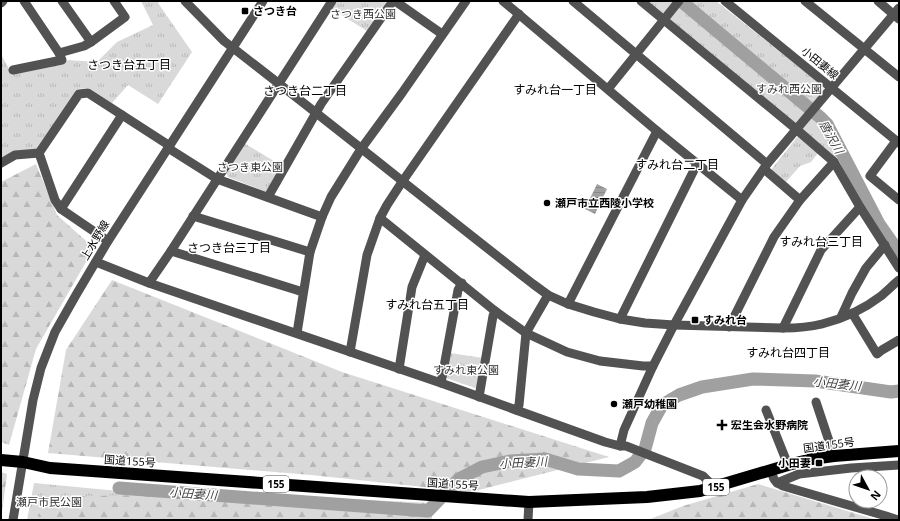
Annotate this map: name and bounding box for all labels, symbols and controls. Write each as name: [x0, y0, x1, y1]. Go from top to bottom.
place label: さつき台: [253, 3, 297, 18]
marker: さつき台: [240, 6, 250, 16]
park label: さつき西公園: [330, 6, 396, 21]
street label: 小田妻線: [798, 43, 842, 82]
district label: さつき台五丁目: [87, 56, 171, 73]
district label: すみれ台一丁目: [513, 81, 597, 98]
park label: すみれ西公園: [756, 81, 822, 96]
district label: さつき台二丁目: [263, 82, 347, 99]
water label: 唐沢川: [815, 117, 849, 158]
district label: すみれ台二丁目: [635, 156, 719, 173]
park label: さつき東公園: [217, 159, 283, 174]
place label: 瀬戸市立西陵小学校: [555, 195, 654, 210]
marker: 瀬戸市立西陵小学校: [542, 198, 552, 208]
street label: 上水野線: [77, 217, 112, 262]
district label: すみれ台三丁目: [779, 233, 863, 250]
district label: さつき台三丁目: [187, 239, 271, 256]
district label: すみれ台五丁目: [385, 296, 469, 313]
place label: すみれ台: [703, 312, 747, 327]
marker: すみれ台: [690, 315, 700, 325]
district label: すみれ台四丁目: [746, 344, 830, 361]
park label: すみれ東公園: [433, 362, 499, 377]
water label: 小田妻川: [812, 373, 864, 395]
place label: 瀬戸幼稚園: [622, 396, 677, 411]
marker: 瀬戸幼稚園: [609, 399, 619, 409]
place label: 宏生会水野病院: [731, 417, 808, 432]
marker: 宏生会水野病院: [716, 419, 728, 431]
street label: 国道155号: [802, 433, 856, 456]
street label: 国道155号: [104, 451, 156, 470]
water label: 小田妻川: [499, 453, 549, 472]
place label: 小田妻: [778, 455, 811, 470]
marker: 小田妻: [814, 458, 824, 468]
north arrow: [848, 469, 888, 509]
street label: 国道155号: [427, 474, 479, 493]
road number: 155: [263, 476, 289, 492]
road number: 155: [703, 479, 729, 495]
water label: 小田妻川: [168, 483, 220, 504]
text: N: [867, 487, 885, 504]
park label: 瀬戸市民公園: [16, 494, 82, 509]

